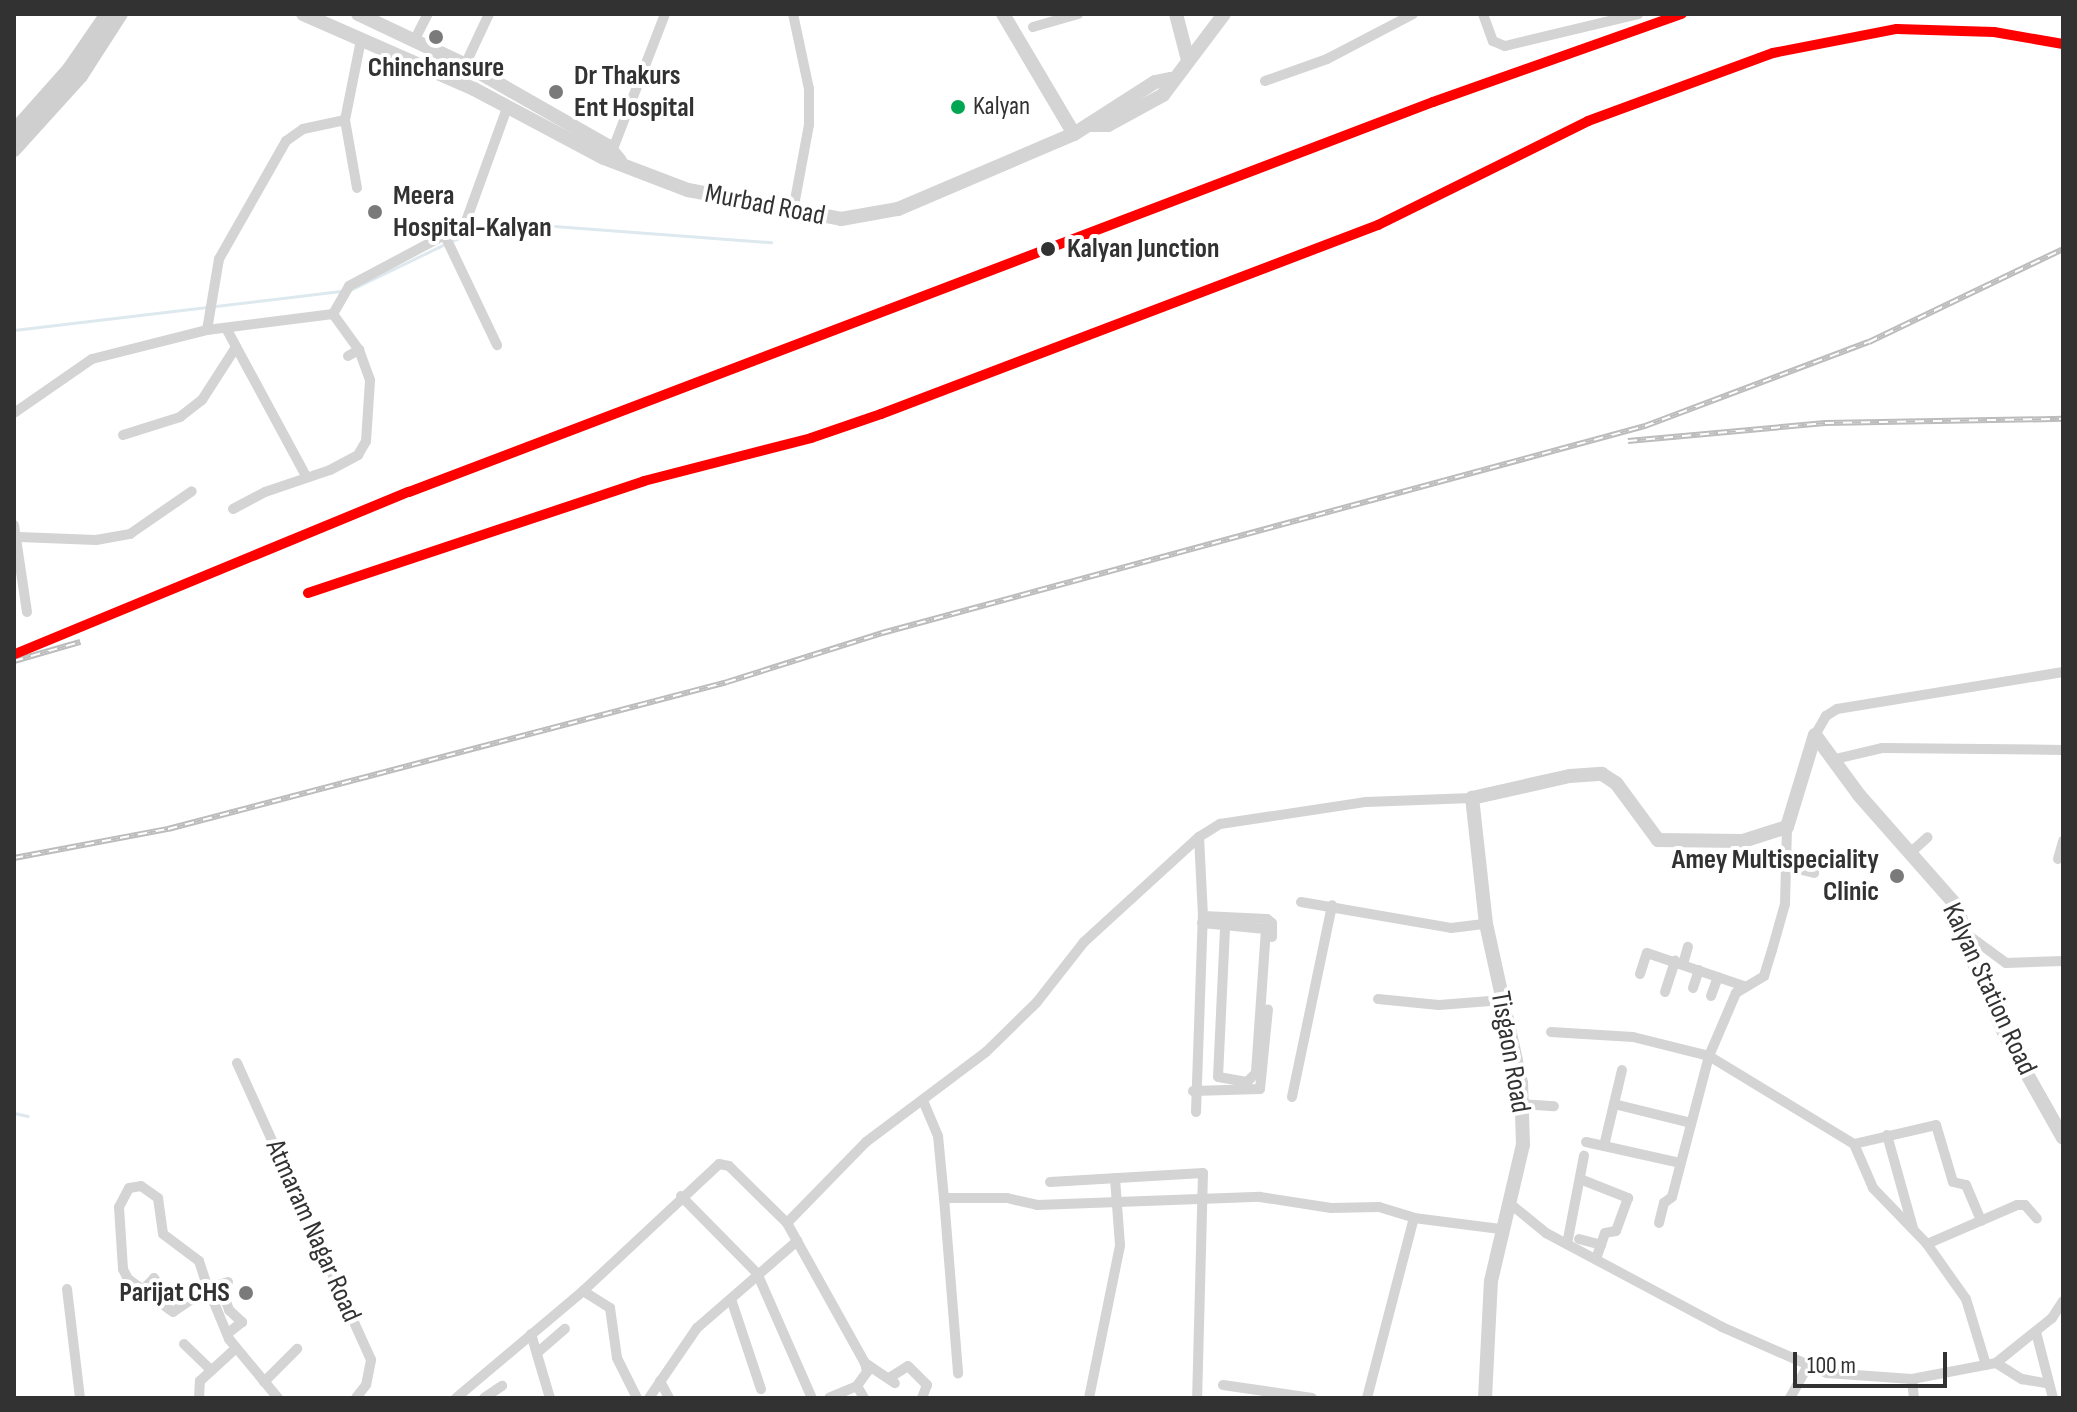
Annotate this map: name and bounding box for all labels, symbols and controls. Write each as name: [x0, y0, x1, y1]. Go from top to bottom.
marker: Chinchansure: [425, 26, 447, 48]
place label: Chinchansure: [368, 51, 504, 85]
place label: Dr Thakurs Ent Hospital: [574, 59, 694, 125]
marker: Dr Thakurs Ent Hospital: [545, 81, 567, 103]
place label: Kalyan: [973, 91, 1030, 123]
marker: Kalyan: [950, 99, 966, 115]
street label: Murbad Road: [702, 177, 828, 233]
place label: Meera Hospital-Kalyan: [393, 179, 552, 245]
marker: Meera Hospital-Kalyan: [364, 201, 386, 223]
place label: Kalyan Junction: [1067, 232, 1219, 266]
marker: Kalyan Junction: [1036, 237, 1060, 261]
place label: Amey Multispeciality Clinic: [1672, 843, 1879, 909]
marker: Amey Multispeciality Clinic: [1886, 865, 1908, 887]
street label: Kalyan Station Road: [1935, 898, 2043, 1080]
street label: Tisgaon Road: [1483, 989, 1537, 1115]
street label: Atmaram Nagar Road: [258, 1135, 368, 1327]
place label: Parijat CHS: [119, 1276, 230, 1310]
marker: Parijat CHS: [237, 1284, 255, 1302]
scale bar: [1797, 1336, 1951, 1386]
text: 100 m: [1807, 1351, 1856, 1380]

